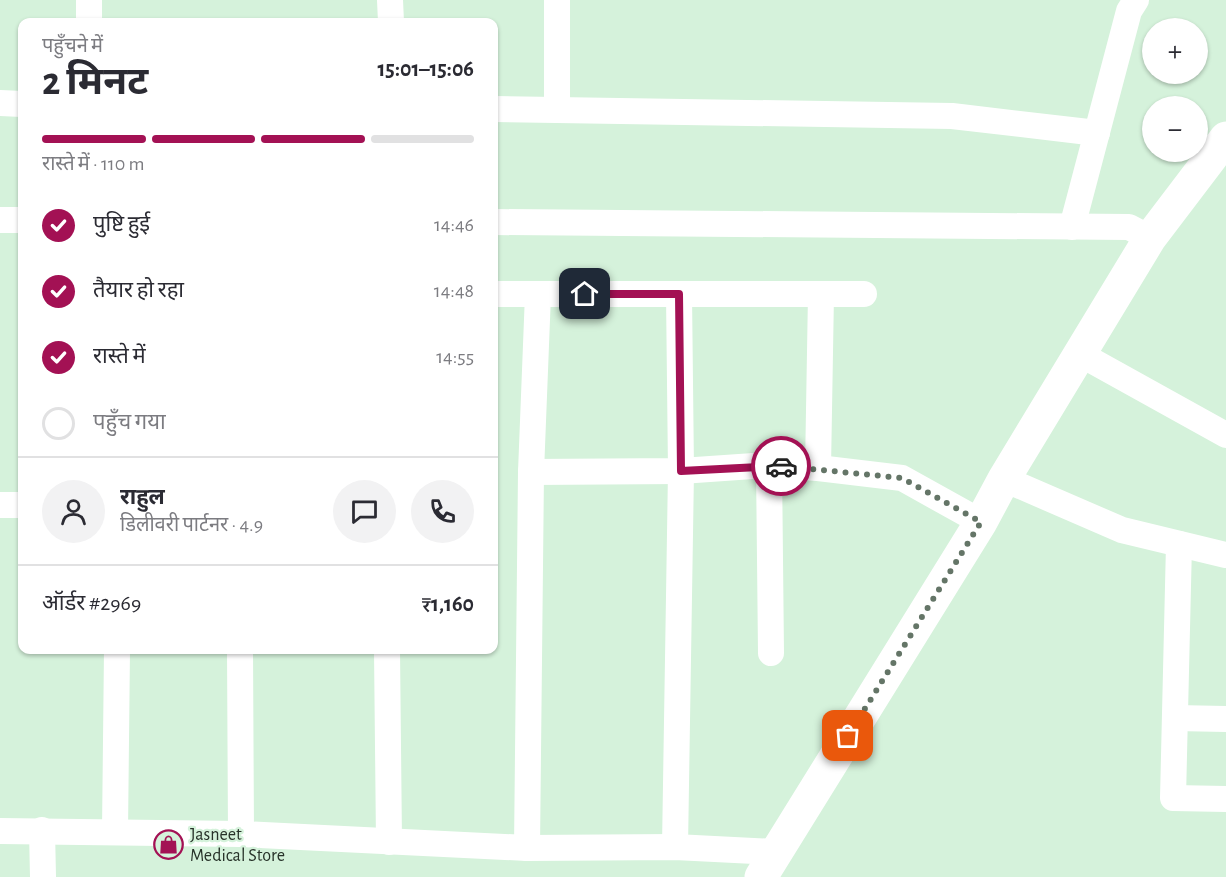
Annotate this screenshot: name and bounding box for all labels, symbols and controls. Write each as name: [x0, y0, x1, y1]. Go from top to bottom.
map controls: [1142, 18, 1208, 162]
button: +: [1142, 18, 1208, 84]
text: पहुँचने में: [42, 36, 103, 56]
text: 15:01–15:06: [377, 58, 474, 80]
text: 2 मिनट: [42, 63, 148, 102]
button: −: [1142, 96, 1208, 162]
text: रास्ते में · 110 m: [42, 154, 145, 174]
icon: check: [42, 209, 75, 242]
text: पुष्टि हुई: [93, 213, 150, 235]
text: 14:46: [434, 215, 474, 235]
pin: [559, 268, 610, 319]
icon: check: [42, 275, 75, 308]
icon: home: [568, 277, 601, 310]
text: तैयार हो रहा: [93, 279, 184, 301]
text: 14:48: [434, 281, 474, 301]
icon: check: [42, 341, 75, 374]
text: रास्ते में: [93, 345, 146, 367]
text: 14:55: [436, 347, 474, 367]
text: पहुँच गया: [93, 411, 166, 433]
courier: [751, 436, 811, 496]
icon: car: [765, 450, 798, 483]
button: person: [42, 480, 105, 543]
button: chat: [333, 480, 396, 543]
button: phone: [411, 480, 474, 543]
text: राहुल: [120, 486, 165, 508]
text: डिलीवरी पार्टनर · 4.9: [120, 515, 263, 535]
text: ऑर्डर #2969: [42, 592, 141, 614]
text: ₹1,160: [422, 593, 474, 615]
pin: [822, 710, 873, 761]
icon: bag: [831, 719, 864, 752]
place label: Jasneet Medical Store: [190, 826, 285, 865]
shop icon: Jasneet Medical Store: [153, 829, 185, 861]

